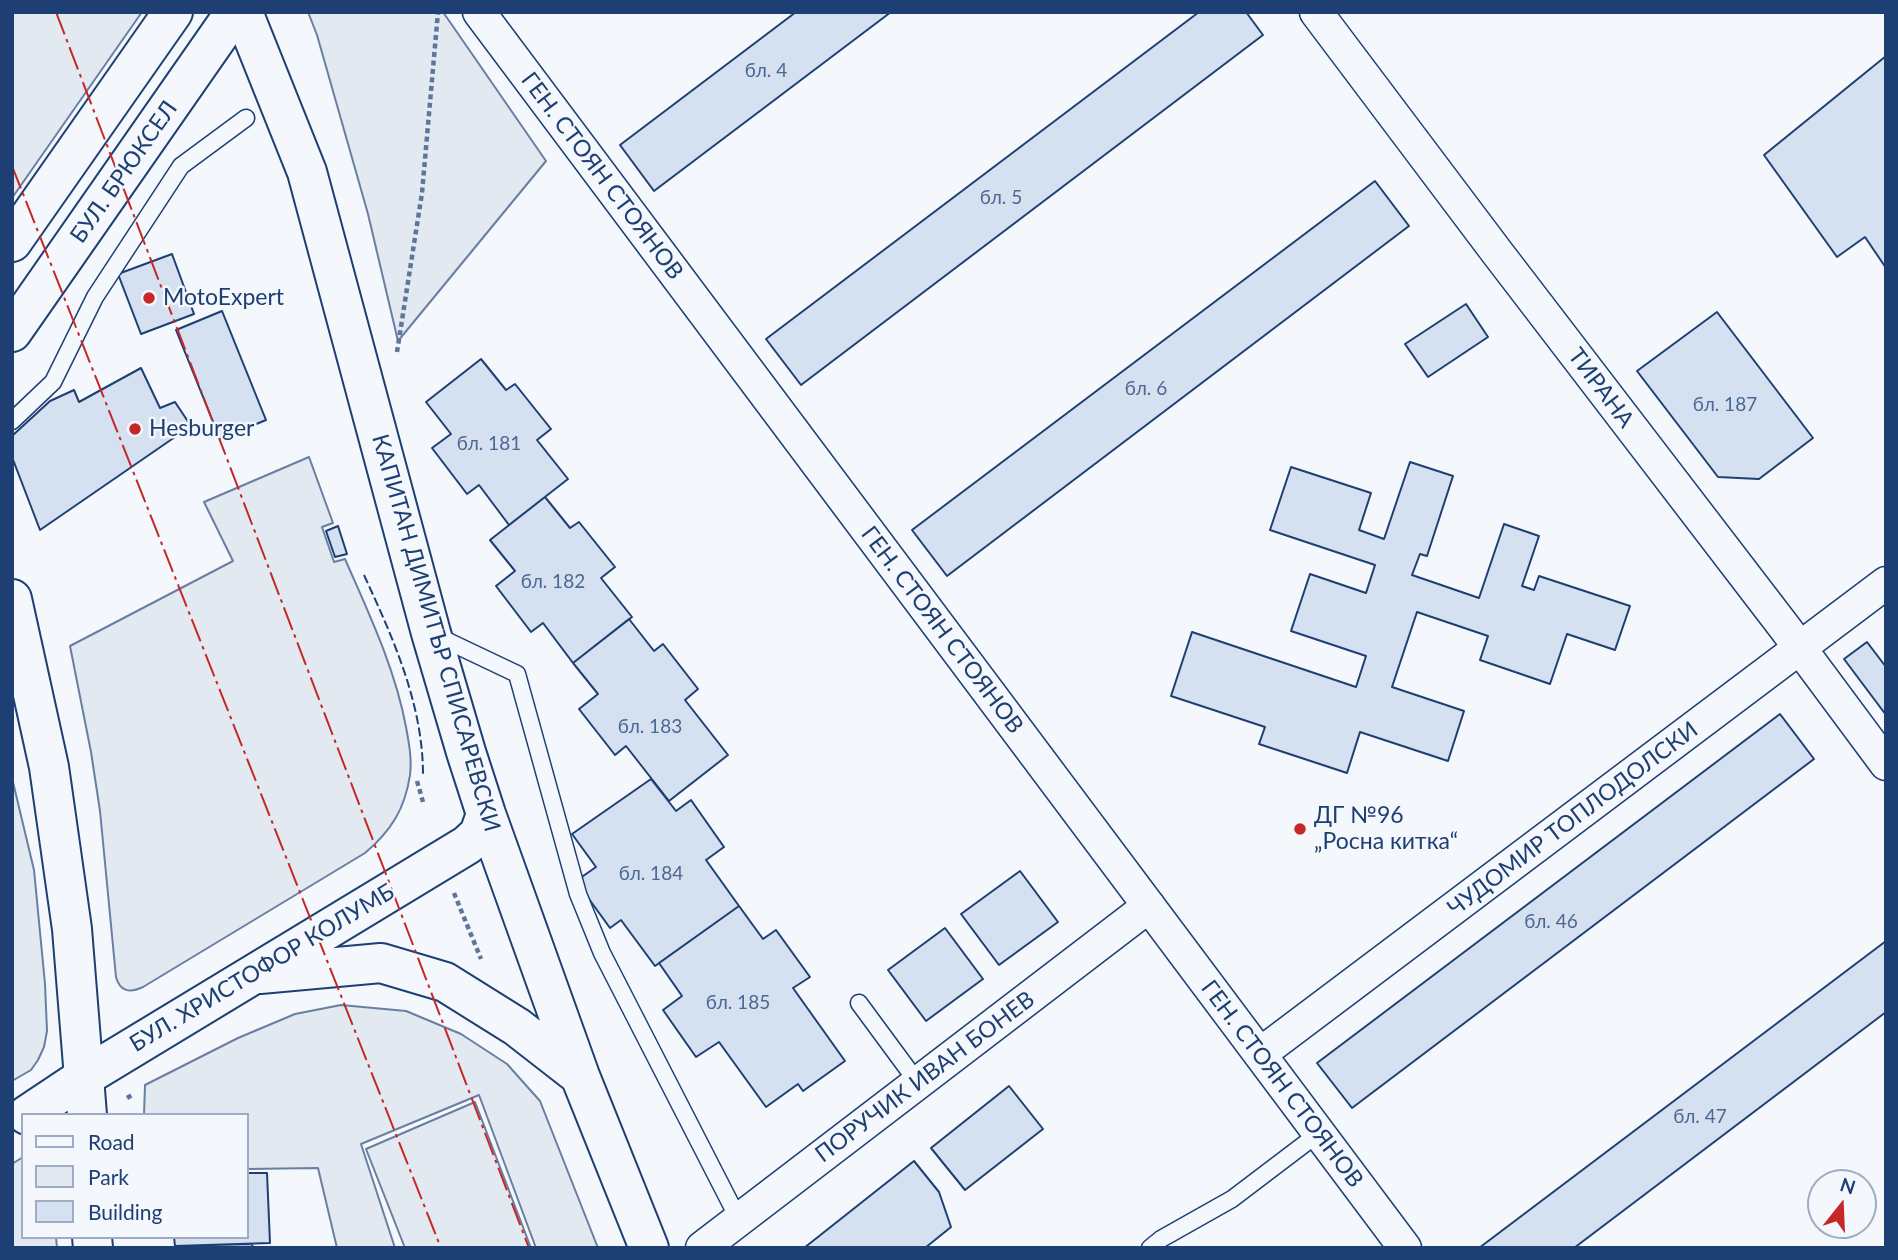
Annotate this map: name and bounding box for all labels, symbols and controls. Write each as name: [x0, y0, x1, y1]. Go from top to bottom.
house number: бл. 4: [745, 60, 787, 82]
street label: ГЕН. СТОЯН СТОЯНОВ: [515, 67, 689, 285]
street label: БУЛ. БРЮКСЕЛ: [65, 96, 183, 248]
house number: бл. 5: [980, 187, 1022, 209]
place label: MotoExpert: [163, 284, 284, 312]
marker: MotoExpert: [141, 290, 157, 306]
street label: ТИРАНА: [1562, 343, 1640, 433]
house number: бл. 6: [1125, 378, 1167, 400]
house number: бл. 187: [1693, 394, 1757, 416]
place label: Hesburger: [149, 415, 254, 443]
marker: Hesburger: [127, 421, 143, 437]
street label: КАПИТАН ДИМИТЪР СПИСАРЕВСКИ: [366, 431, 506, 835]
house number: бл. 181: [457, 433, 521, 455]
street label: ГЕН. СТОЯН СТОЯНОВ: [855, 521, 1029, 739]
house number: бл. 182: [521, 571, 585, 593]
house number: бл. 183: [618, 716, 682, 738]
street label: ЧУДОМИР ТОПЛОДОЛСКИ: [1443, 716, 1703, 922]
place label: ДГ №96 „Росна китка“: [1314, 802, 1458, 856]
marker: ДГ №96 „Росна китка“: [1292, 821, 1308, 837]
house number: бл. 184: [619, 863, 683, 885]
street label: БУЛ. ХРИСТОФОР КОЛУМБ: [125, 878, 399, 1058]
house number: бл. 46: [1524, 911, 1578, 933]
street label: ГЕН. СТОЯН СТОЯНОВ: [1195, 975, 1369, 1193]
street label: ПОРУЧИК ИВАН БОНЕВ: [810, 986, 1040, 1168]
house number: бл. 185: [706, 992, 770, 1014]
house number: бл. 47: [1673, 1106, 1727, 1128]
legend: [21, 1113, 248, 1239]
text: Road: [88, 1129, 135, 1154]
text: Park: [88, 1164, 129, 1189]
north arrow: [1807, 1169, 1877, 1239]
text: N: [1838, 1172, 1859, 1199]
text: Building: [88, 1199, 163, 1224]

